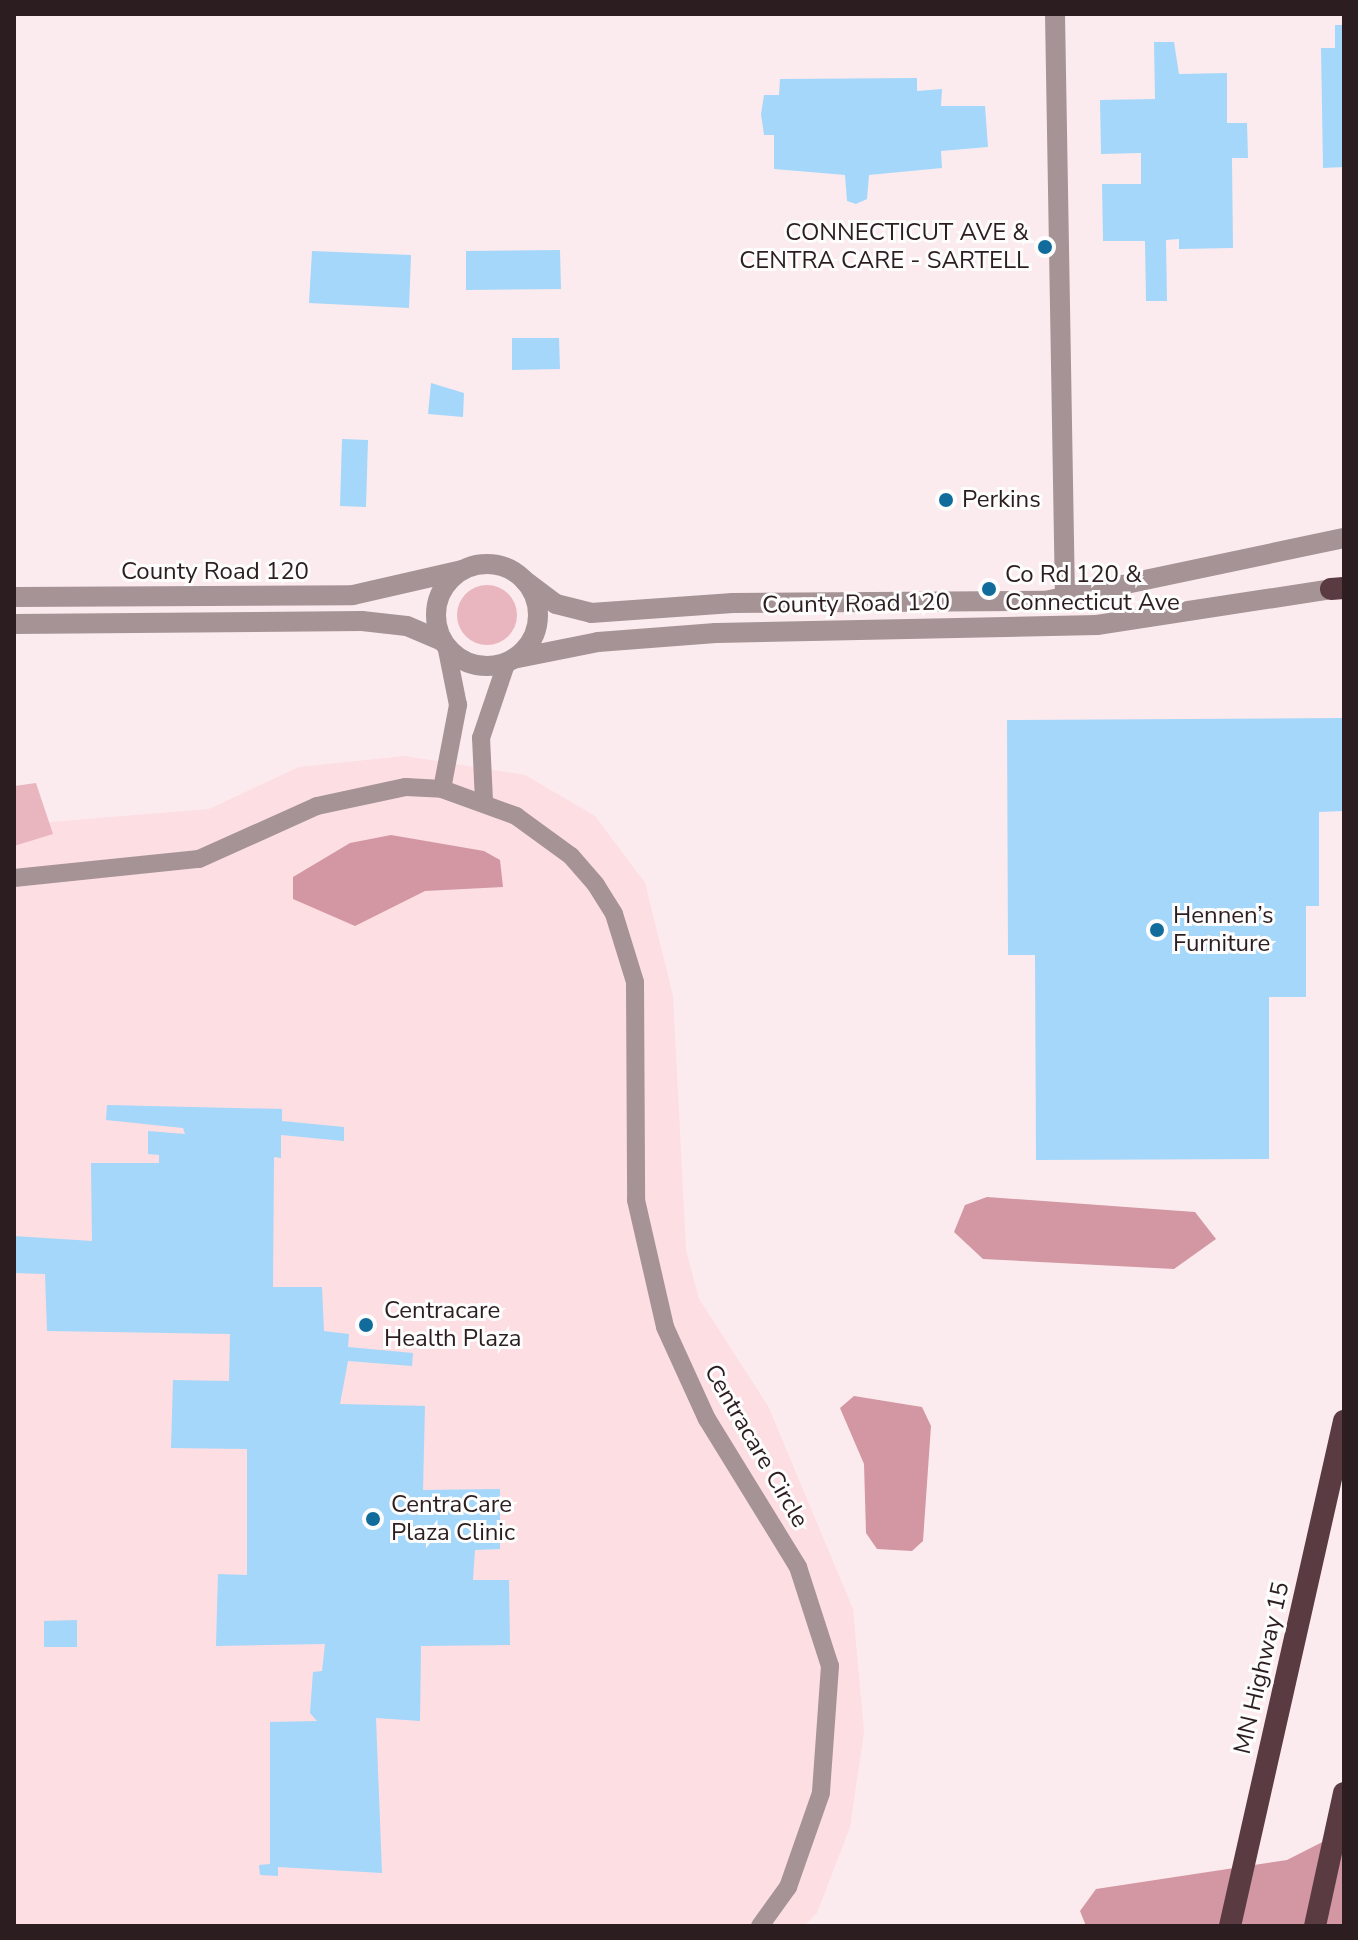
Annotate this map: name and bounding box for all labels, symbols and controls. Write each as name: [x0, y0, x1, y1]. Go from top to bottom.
place label: CONNECTICUT AVE & CENTRA CARE - SARTELL: [739, 219, 1029, 275]
marker: CONNECTICUT AVE & CENTRA CARE - SARTELL: [1036, 238, 1054, 256]
place label: Perkins: [962, 486, 1041, 514]
marker: Perkins: [937, 491, 955, 509]
street label: County Road 120: [121, 558, 309, 586]
place label: Co Rd 120 & Connecticut Ave: [1005, 561, 1180, 617]
marker: Co Rd 120 & Connecticut Ave: [980, 580, 998, 598]
street label: County Road 120: [762, 588, 950, 620]
place label: Hennen’s Furniture: [1173, 902, 1274, 958]
marker: Hennen’s Furniture: [1148, 921, 1166, 939]
place label: Centracare Health Plaza: [384, 1297, 522, 1353]
marker: Centracare Health Plaza: [355, 1314, 377, 1336]
street label: Centracare Circle: [698, 1359, 814, 1533]
place label: CentraCare Plaza Clinic: [391, 1491, 515, 1547]
marker: CentraCare Plaza Clinic: [362, 1508, 384, 1530]
street label: MN Highway 15: [1228, 1579, 1296, 1757]

